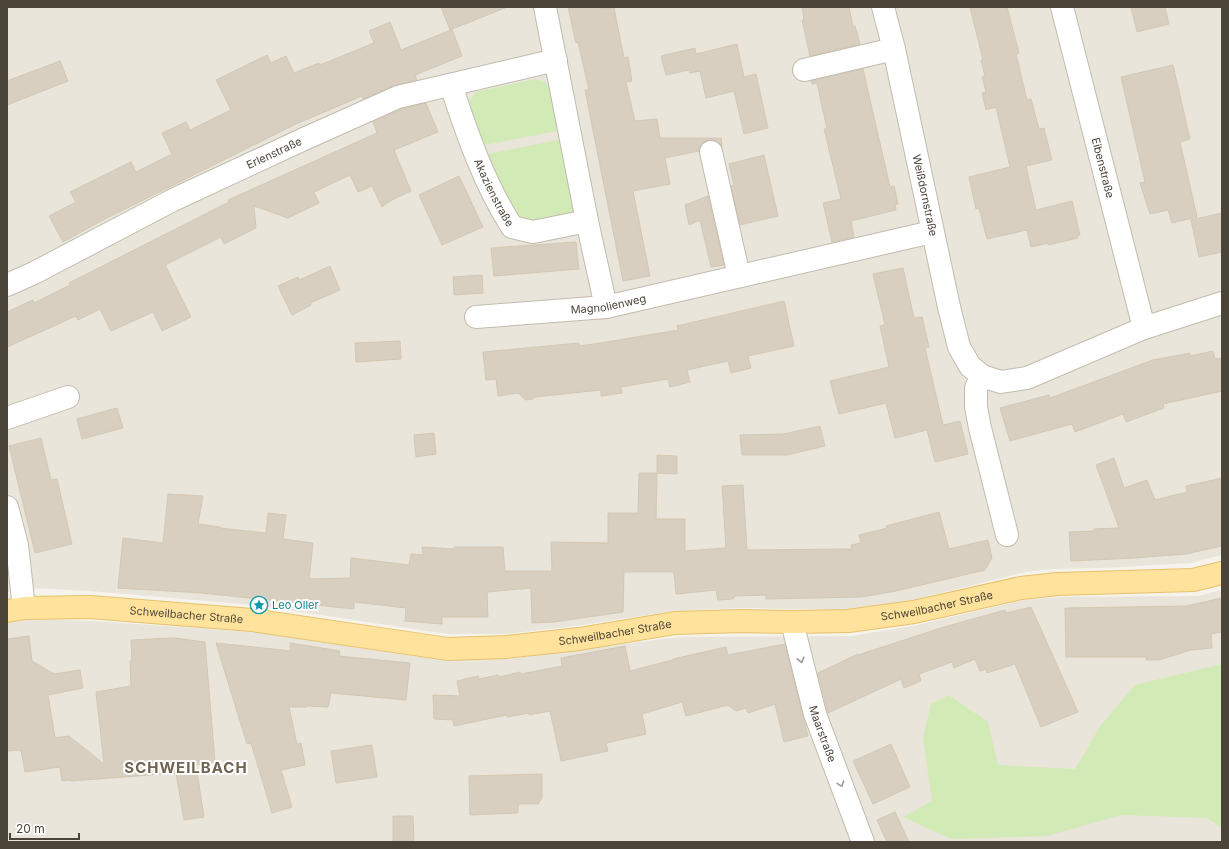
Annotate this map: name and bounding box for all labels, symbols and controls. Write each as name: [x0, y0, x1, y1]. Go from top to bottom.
street label: Erlenstraße: [244, 134, 304, 172]
street label: Eibenstraße: [1089, 136, 1118, 200]
street label: Weißdornstraße: [910, 153, 941, 237]
street label: Akazienstraße: [471, 156, 517, 229]
street label: Magnolienweg: [570, 291, 647, 317]
street label: Schweilbacher Straße: [880, 588, 994, 623]
place icon: Leo Oller: [249, 595, 269, 615]
place label: Leo Oller: [272, 598, 319, 612]
street label: Schweilbacher Straße: [129, 603, 244, 626]
street label: Schweilbacher Straße: [558, 617, 673, 648]
one-way arrow: [797, 657, 805, 663]
street label: Maarstraße: [806, 704, 839, 764]
district label: SCHWEILBACH: [124, 758, 248, 777]
one-way arrow: [836, 780, 844, 787]
scale bar: [10, 815, 79, 841]
text: 20 m: [16, 821, 45, 836]

